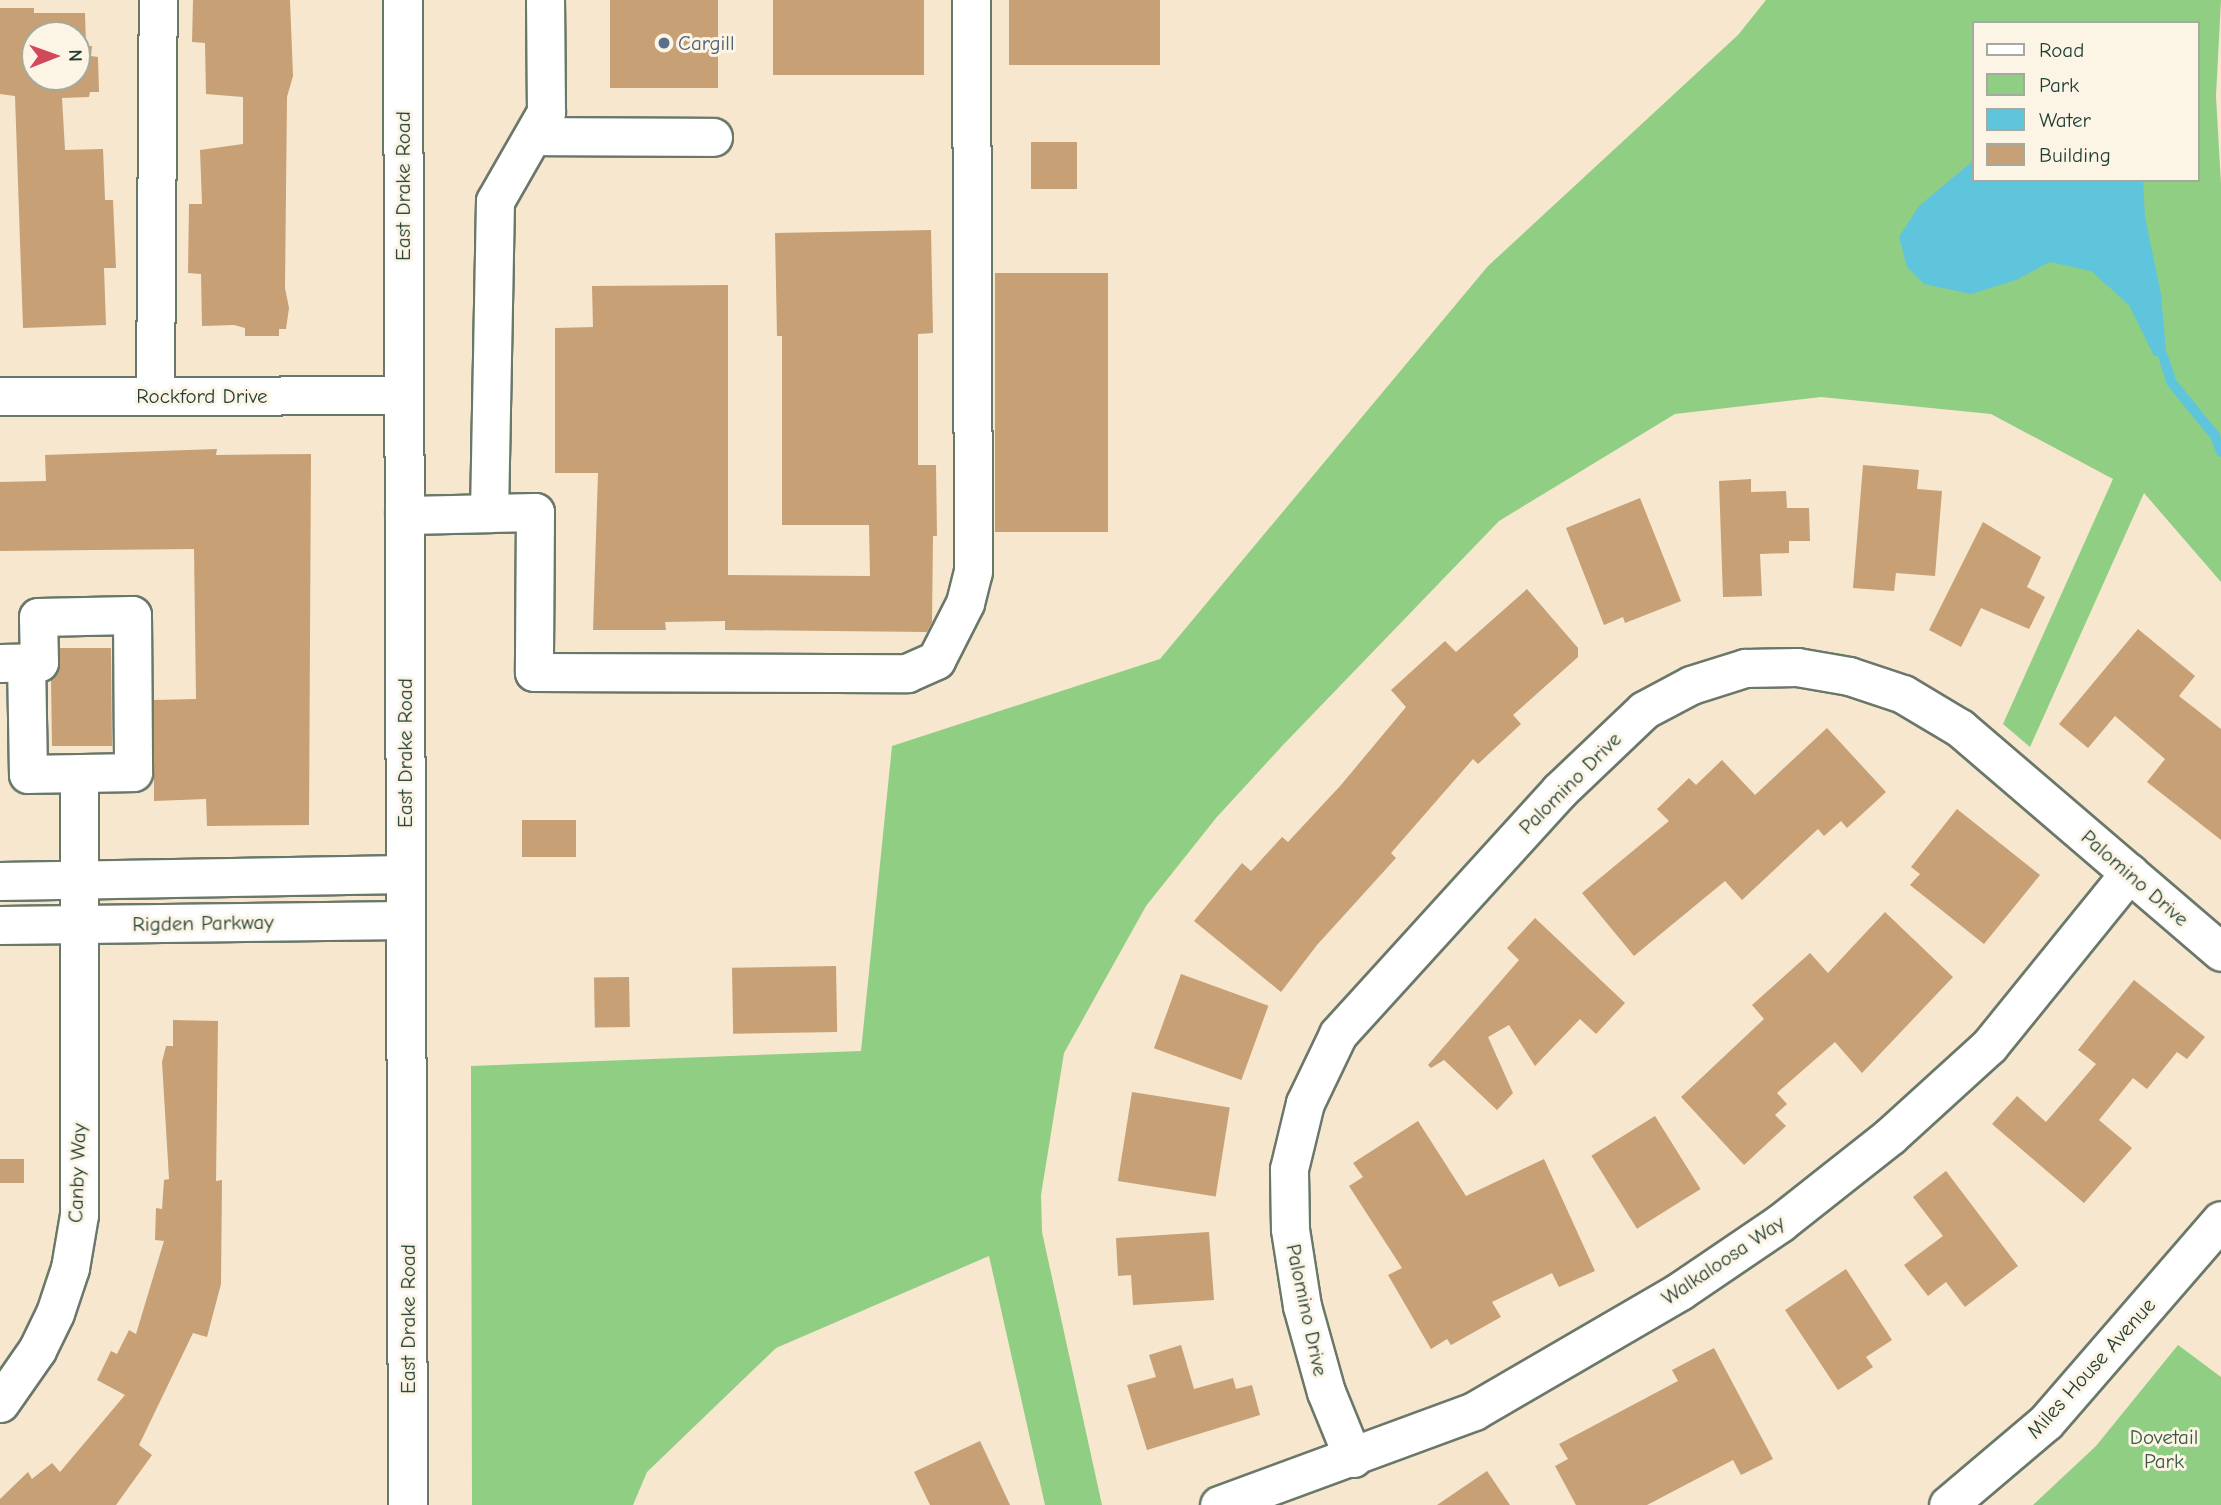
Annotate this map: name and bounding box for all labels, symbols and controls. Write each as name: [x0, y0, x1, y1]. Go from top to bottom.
north arrow: [21, 21, 91, 91]
legend: [1972, 21, 2200, 182]
place label: Cargill: [678, 30, 735, 56]
marker: Cargill: [656, 35, 672, 51]
text: Road: [2039, 38, 2084, 62]
text: N: [64, 49, 86, 62]
text: Park: [2039, 73, 2079, 97]
text: Water: [2039, 108, 2091, 132]
street label: East Drake Road: [390, 111, 416, 261]
text: Building: [2039, 143, 2111, 167]
street label: Rockford Drive: [136, 383, 268, 409]
street label: East Drake Road: [392, 678, 418, 828]
street label: Palomino Drive: [1514, 727, 1626, 839]
street label: Palomino Drive: [2076, 824, 2194, 932]
street label: Rigden Parkway: [132, 909, 274, 937]
street label: Canby Way: [63, 1123, 91, 1223]
street label: Walkaloosa Way: [1657, 1210, 1789, 1310]
street label: Palomino Drive: [1281, 1242, 1333, 1378]
street label: East Drake Road: [395, 1244, 421, 1394]
street label: Miles House Avenue: [2021, 1293, 2161, 1443]
park label: Dovetail Park: [2130, 1424, 2198, 1474]

